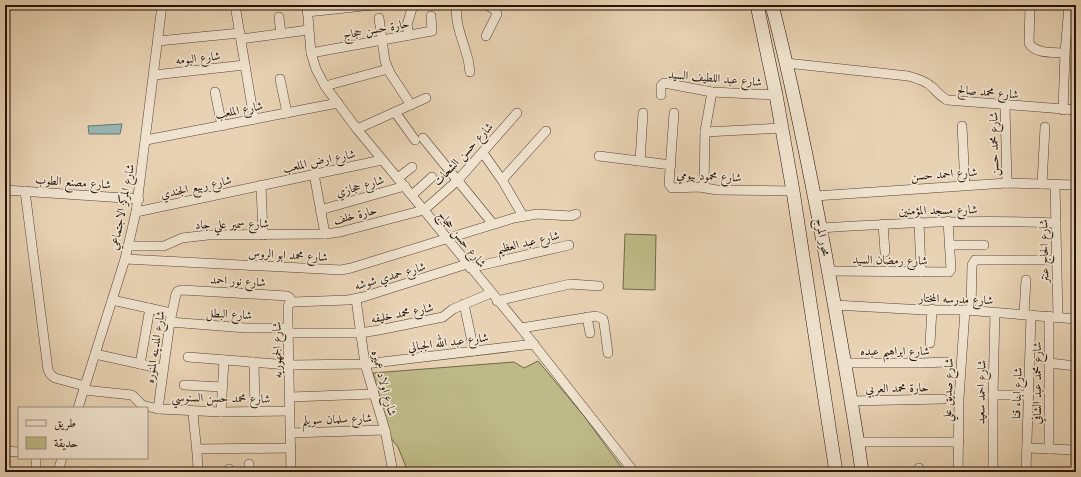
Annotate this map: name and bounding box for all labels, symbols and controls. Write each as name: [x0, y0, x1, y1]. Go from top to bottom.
street label: حارة حسن حجاج: [342, 18, 411, 46]
street label: شارع البومه: [175, 51, 222, 71]
street label: شارع عبد اللطيف السيد: [667, 69, 762, 93]
street label: شارع محمد صالح: [956, 84, 1019, 106]
street label: شارع الملعب: [214, 100, 265, 125]
street label: شارع محمد حسن: [988, 112, 1006, 176]
street label: شارع حسن الشحات: [432, 121, 499, 191]
street label: شارع ارض الملعب: [282, 148, 358, 179]
street label: شارع المركز الاجتماعي: [107, 163, 141, 252]
street label: شارع احمد حسن: [910, 167, 978, 187]
street label: شارع محمود بيومي: [676, 169, 742, 189]
street label: شارع مصنع الطوب: [34, 174, 112, 196]
street label: شارع حجازي: [335, 174, 387, 203]
street label: شارع ربيع الجندي: [160, 175, 234, 205]
street label: شارع مسجد المؤمنين: [899, 204, 978, 222]
street label: حارة خلف: [332, 205, 378, 227]
street label: شارع حسن حجاج: [432, 209, 488, 273]
street label: محور المرج: [809, 217, 832, 259]
street label: شارع سمير علي جاد: [195, 218, 269, 237]
street label: شارع الحاج عنتر: [1038, 219, 1056, 285]
street label: شارع عبد العظيم: [496, 230, 562, 261]
street label: شارع محمد ابو الروس: [248, 248, 328, 268]
street label: شارع رمضان السيد: [852, 254, 928, 272]
street label: شارع حمدي شوشه: [353, 261, 429, 297]
street label: شارع نور احمد: [210, 275, 266, 293]
street label: شارع مدرسه المختار: [917, 292, 994, 311]
street label: شارع محمد خليفه: [370, 302, 435, 330]
street label: شارع البطل: [205, 308, 252, 326]
street label: شارع المدينه المنوره: [144, 310, 172, 385]
street label: شارع الجمهوريه: [272, 321, 288, 378]
street label: شارع عبد الله الجبالي: [407, 327, 490, 358]
street label: شارع محمد عبد الشافي: [1031, 342, 1048, 424]
street label: شارع ابراهيم عبده: [860, 346, 930, 363]
street label: شارع اولاد عميره: [365, 349, 398, 419]
street label: شارع صديق علي: [942, 358, 961, 422]
street label: شارع احمد سعيد: [975, 360, 993, 424]
street label: شارع ابناء قنا: [1011, 367, 1029, 419]
street label: حارة محمد العربي: [865, 382, 929, 399]
street label: شارع محمد حسن السنوسي: [171, 392, 271, 410]
legend: [18, 407, 148, 459]
street label: شارع سلمان سويلم: [302, 412, 373, 432]
text: طريق: [54, 418, 76, 431]
text: حديقة: [54, 438, 78, 451]

